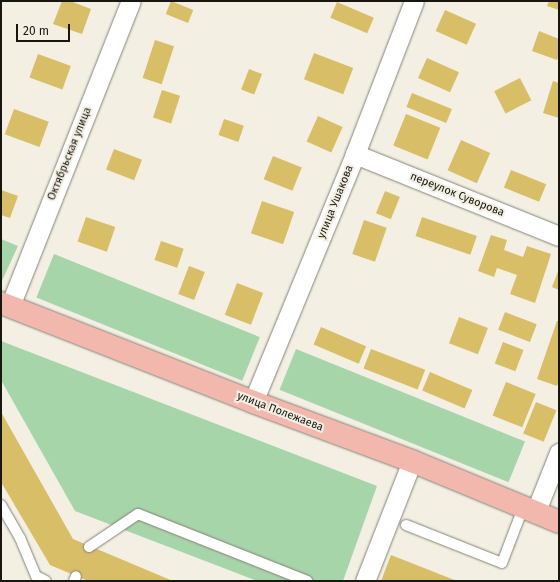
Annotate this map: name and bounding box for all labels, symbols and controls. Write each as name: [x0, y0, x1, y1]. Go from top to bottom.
scale bar: [18, 16, 72, 42]
text: 20 m: [23, 24, 49, 38]
street label: Октябрьская улица: [45, 106, 95, 202]
street label: улица Ушакова: [315, 163, 357, 241]
street label: переулок Суворова: [408, 170, 506, 220]
street label: улица Полежаева: [235, 389, 325, 435]

